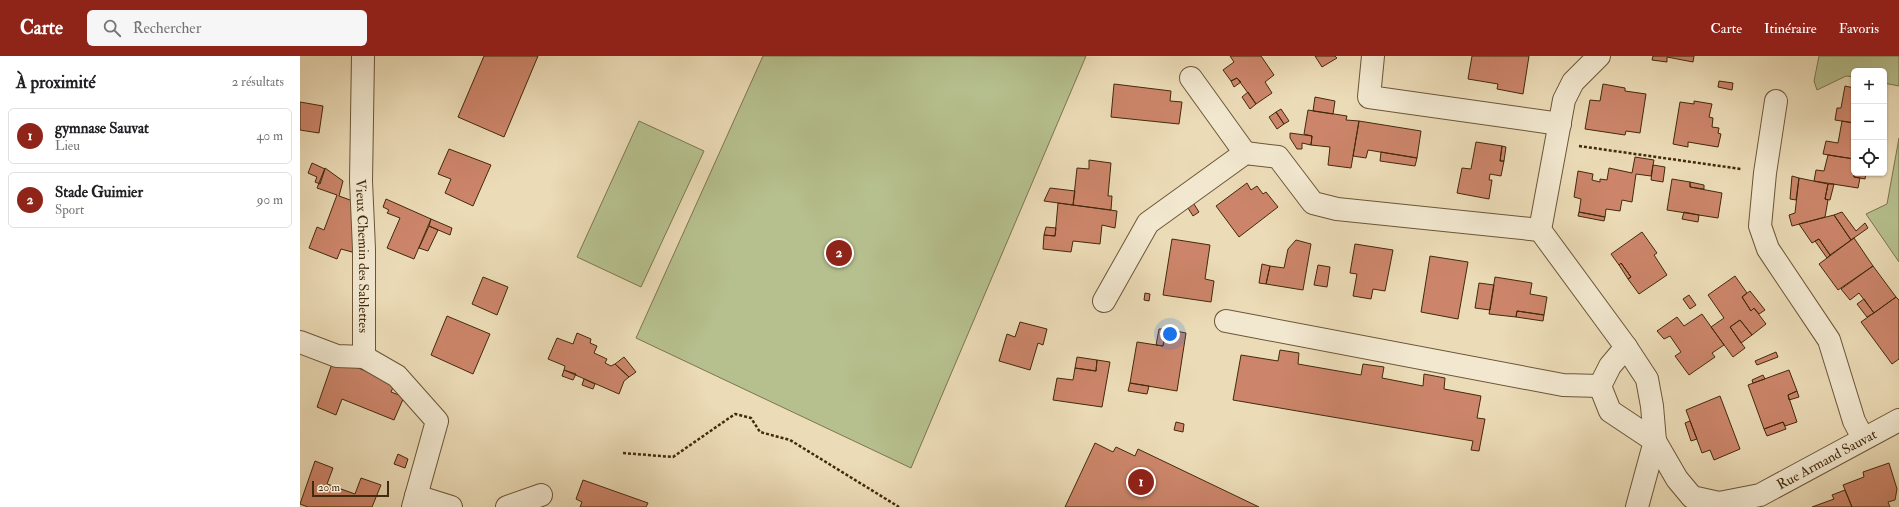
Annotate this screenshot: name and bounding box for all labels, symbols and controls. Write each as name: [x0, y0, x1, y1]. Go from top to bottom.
search box: [87, 10, 367, 46]
text: Carte: [20, 16, 63, 40]
icon: search: [101, 17, 123, 39]
text: Rechercher: [133, 19, 201, 38]
text: Carte: [1711, 20, 1742, 37]
text: Itinéraire: [1764, 20, 1817, 37]
text: Favoris: [1839, 20, 1879, 37]
map controls: [1851, 68, 1887, 176]
button: +: [1851, 68, 1887, 104]
text: À proximité: [16, 72, 96, 93]
text: 2 résultats: [232, 74, 284, 90]
button: −: [1851, 104, 1887, 140]
text: gymnase Sauvat: [55, 119, 149, 138]
text: 1: [28, 128, 32, 144]
text: 40 m: [257, 128, 283, 144]
text: Lieu: [55, 138, 80, 154]
button: locate: [1851, 140, 1887, 176]
street label: Vieux Chemin des Sablettes: [352, 179, 372, 333]
text: Stade Guimier: [55, 183, 143, 202]
text: 2: [27, 192, 33, 208]
text: 90 m: [257, 192, 283, 208]
text: Sport: [55, 202, 84, 218]
pin: 2: [826, 238, 852, 268]
your location: [1160, 324, 1180, 344]
street label: Rue Armand Sauvat: [1774, 426, 1880, 493]
pin: 1: [1128, 467, 1154, 497]
scale bar: [312, 479, 389, 498]
text: 20 m: [318, 481, 340, 494]

